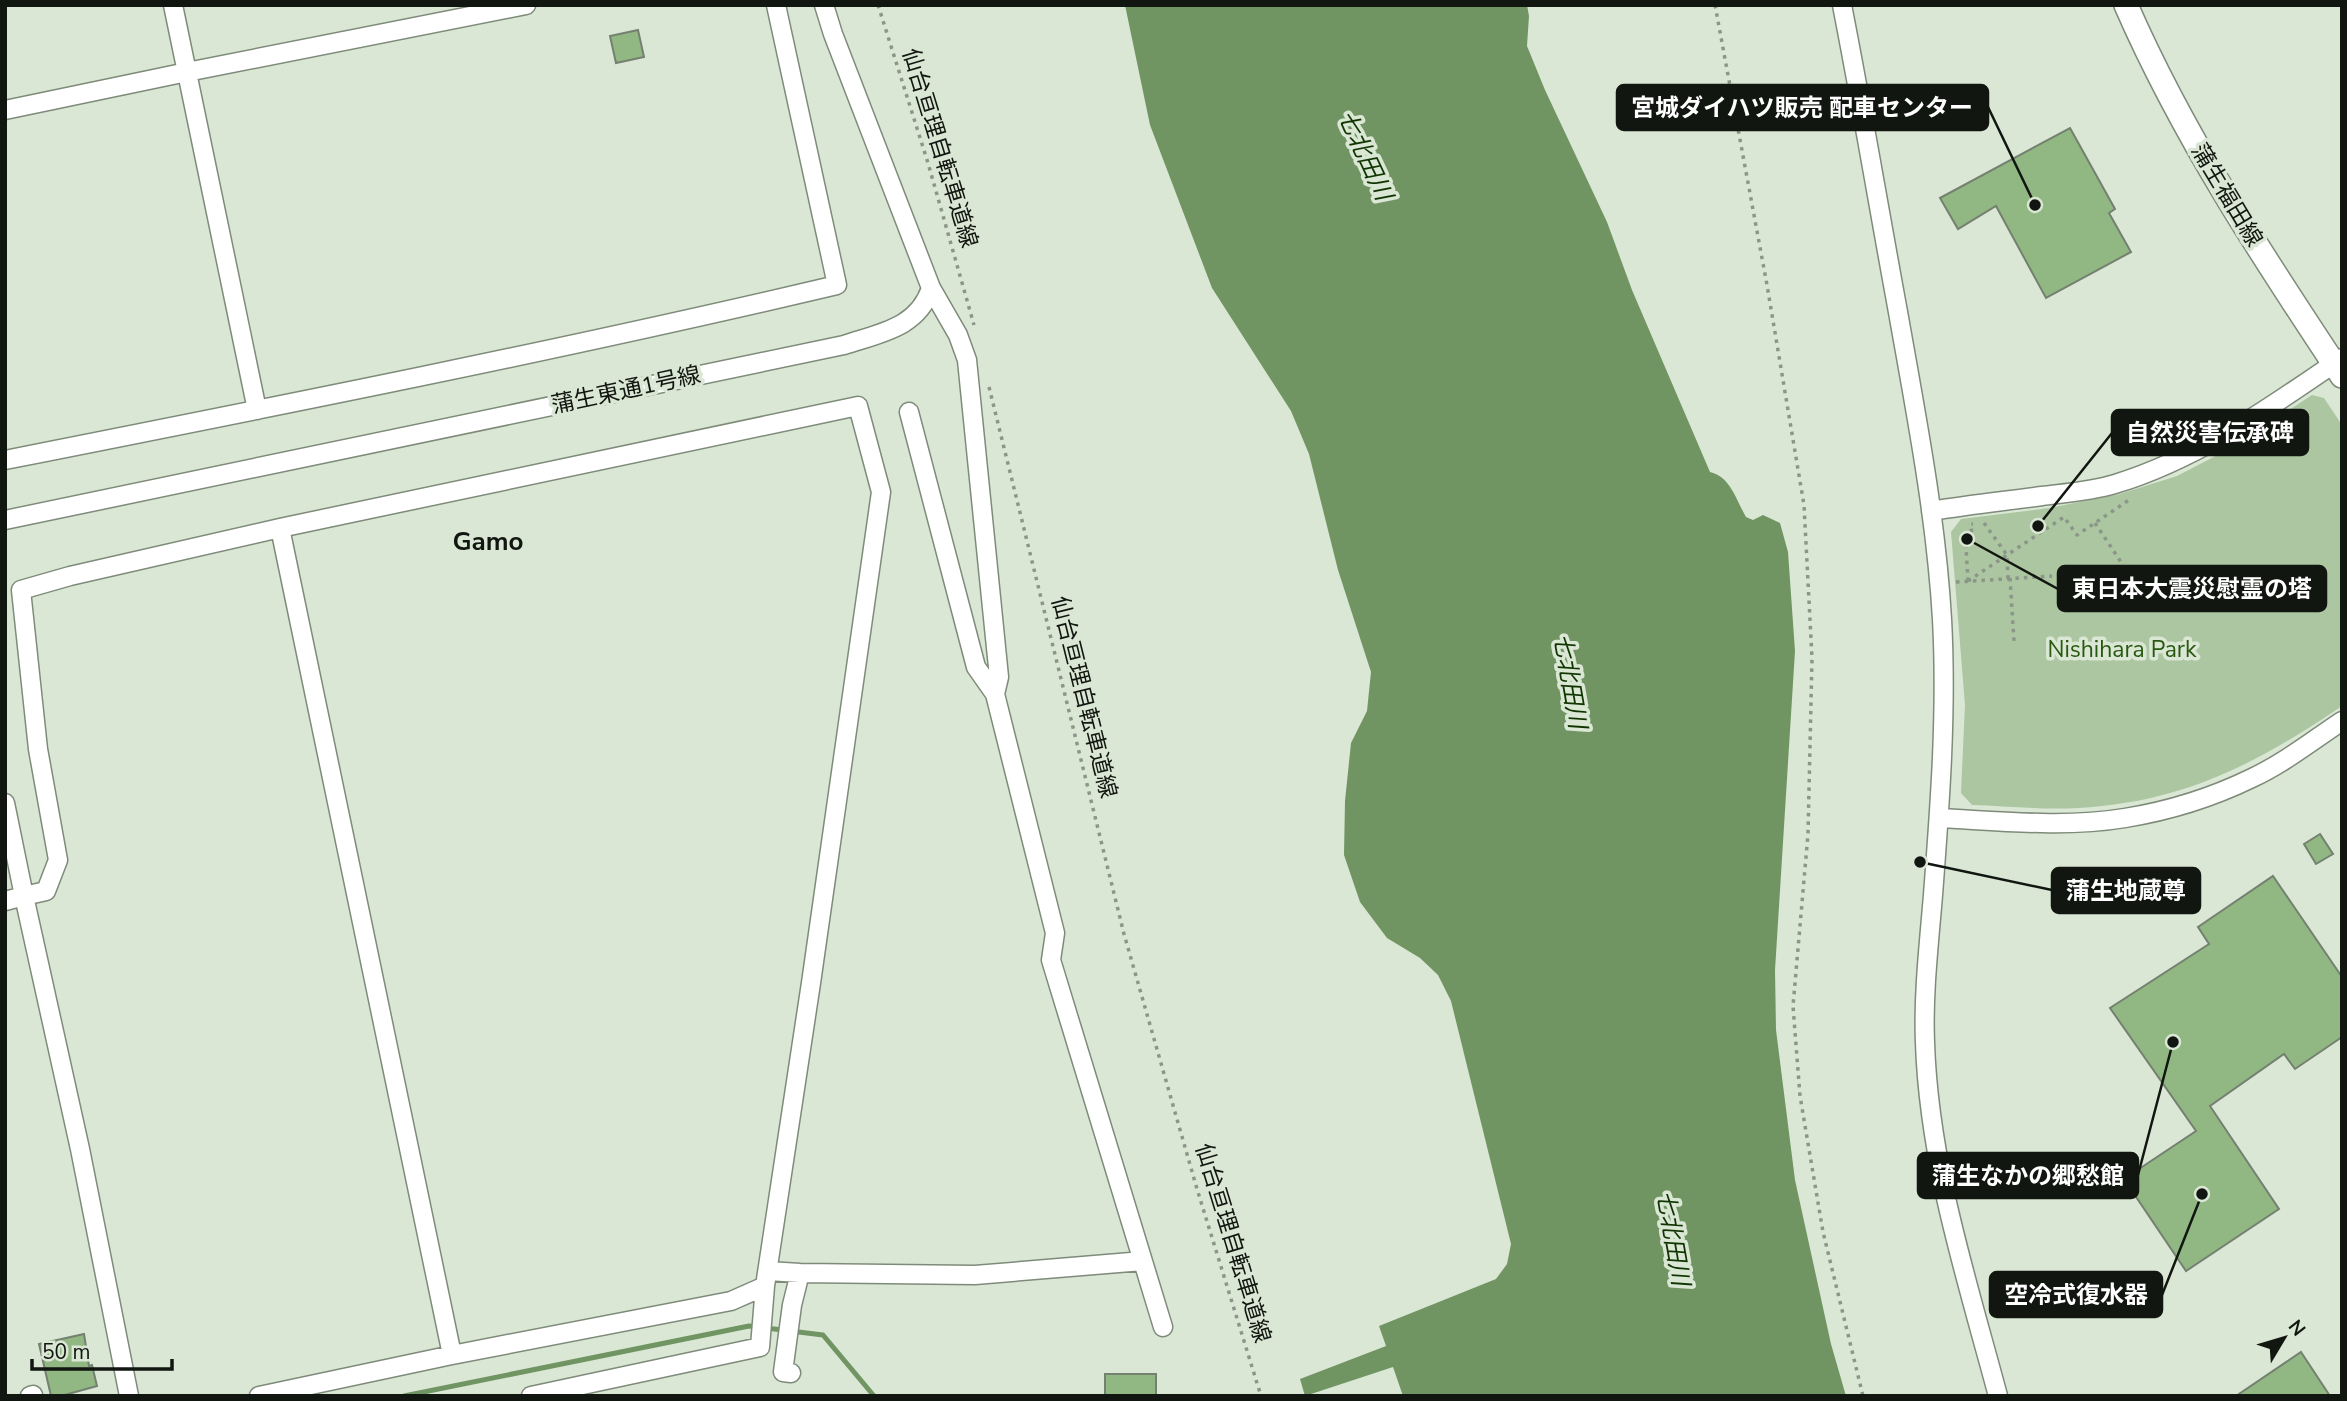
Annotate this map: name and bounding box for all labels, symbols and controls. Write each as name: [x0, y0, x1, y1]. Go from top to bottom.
street label: 仙台亘理自転車道線: [895, 44, 985, 252]
callout: 宮城ダイハツ販売 配車センター: [1617, 85, 1988, 130]
text: 宮城ダイハツ販売 配車センター: [1631, 92, 1973, 124]
water label: 七北田川: [1330, 105, 1401, 208]
street label: 蒲生福田線: [2184, 138, 2270, 252]
street label: 蒲生東通1号線: [549, 359, 703, 421]
callout: 自然災害伝承碑: [2112, 410, 2308, 455]
text: 自然災害伝承碑: [2126, 417, 2294, 449]
district label: Gamo: [452, 524, 524, 559]
callout: 東日本大震災慰霊の塔: [2058, 566, 2326, 611]
text: 東日本大震災慰霊の塔: [2072, 573, 2312, 605]
street label: 仙台亘理自転車道線: [1044, 593, 1124, 801]
water label: 七北田川: [1546, 631, 1595, 734]
park label: Nishihara Park: [2047, 634, 2197, 665]
callout: 蒲生地蔵尊: [2052, 868, 2200, 913]
text: 蒲生地蔵尊: [2066, 875, 2186, 907]
street label: 仙台亘理自転車道線: [1188, 1139, 1278, 1347]
callout: 蒲生なかの郷愁館: [1918, 1153, 2138, 1198]
text: 蒲生なかの郷愁館: [1932, 1160, 2124, 1192]
water label: 七北田川: [1649, 1188, 1698, 1291]
callout: 空冷式復水器: [1990, 1272, 2162, 1317]
text: 空冷式復水器: [2004, 1279, 2148, 1311]
north arrow: [2249, 1303, 2319, 1373]
text: N: [2282, 1315, 2311, 1342]
scale bar: [32, 1328, 172, 1372]
text: 50 m: [42, 1338, 91, 1366]

